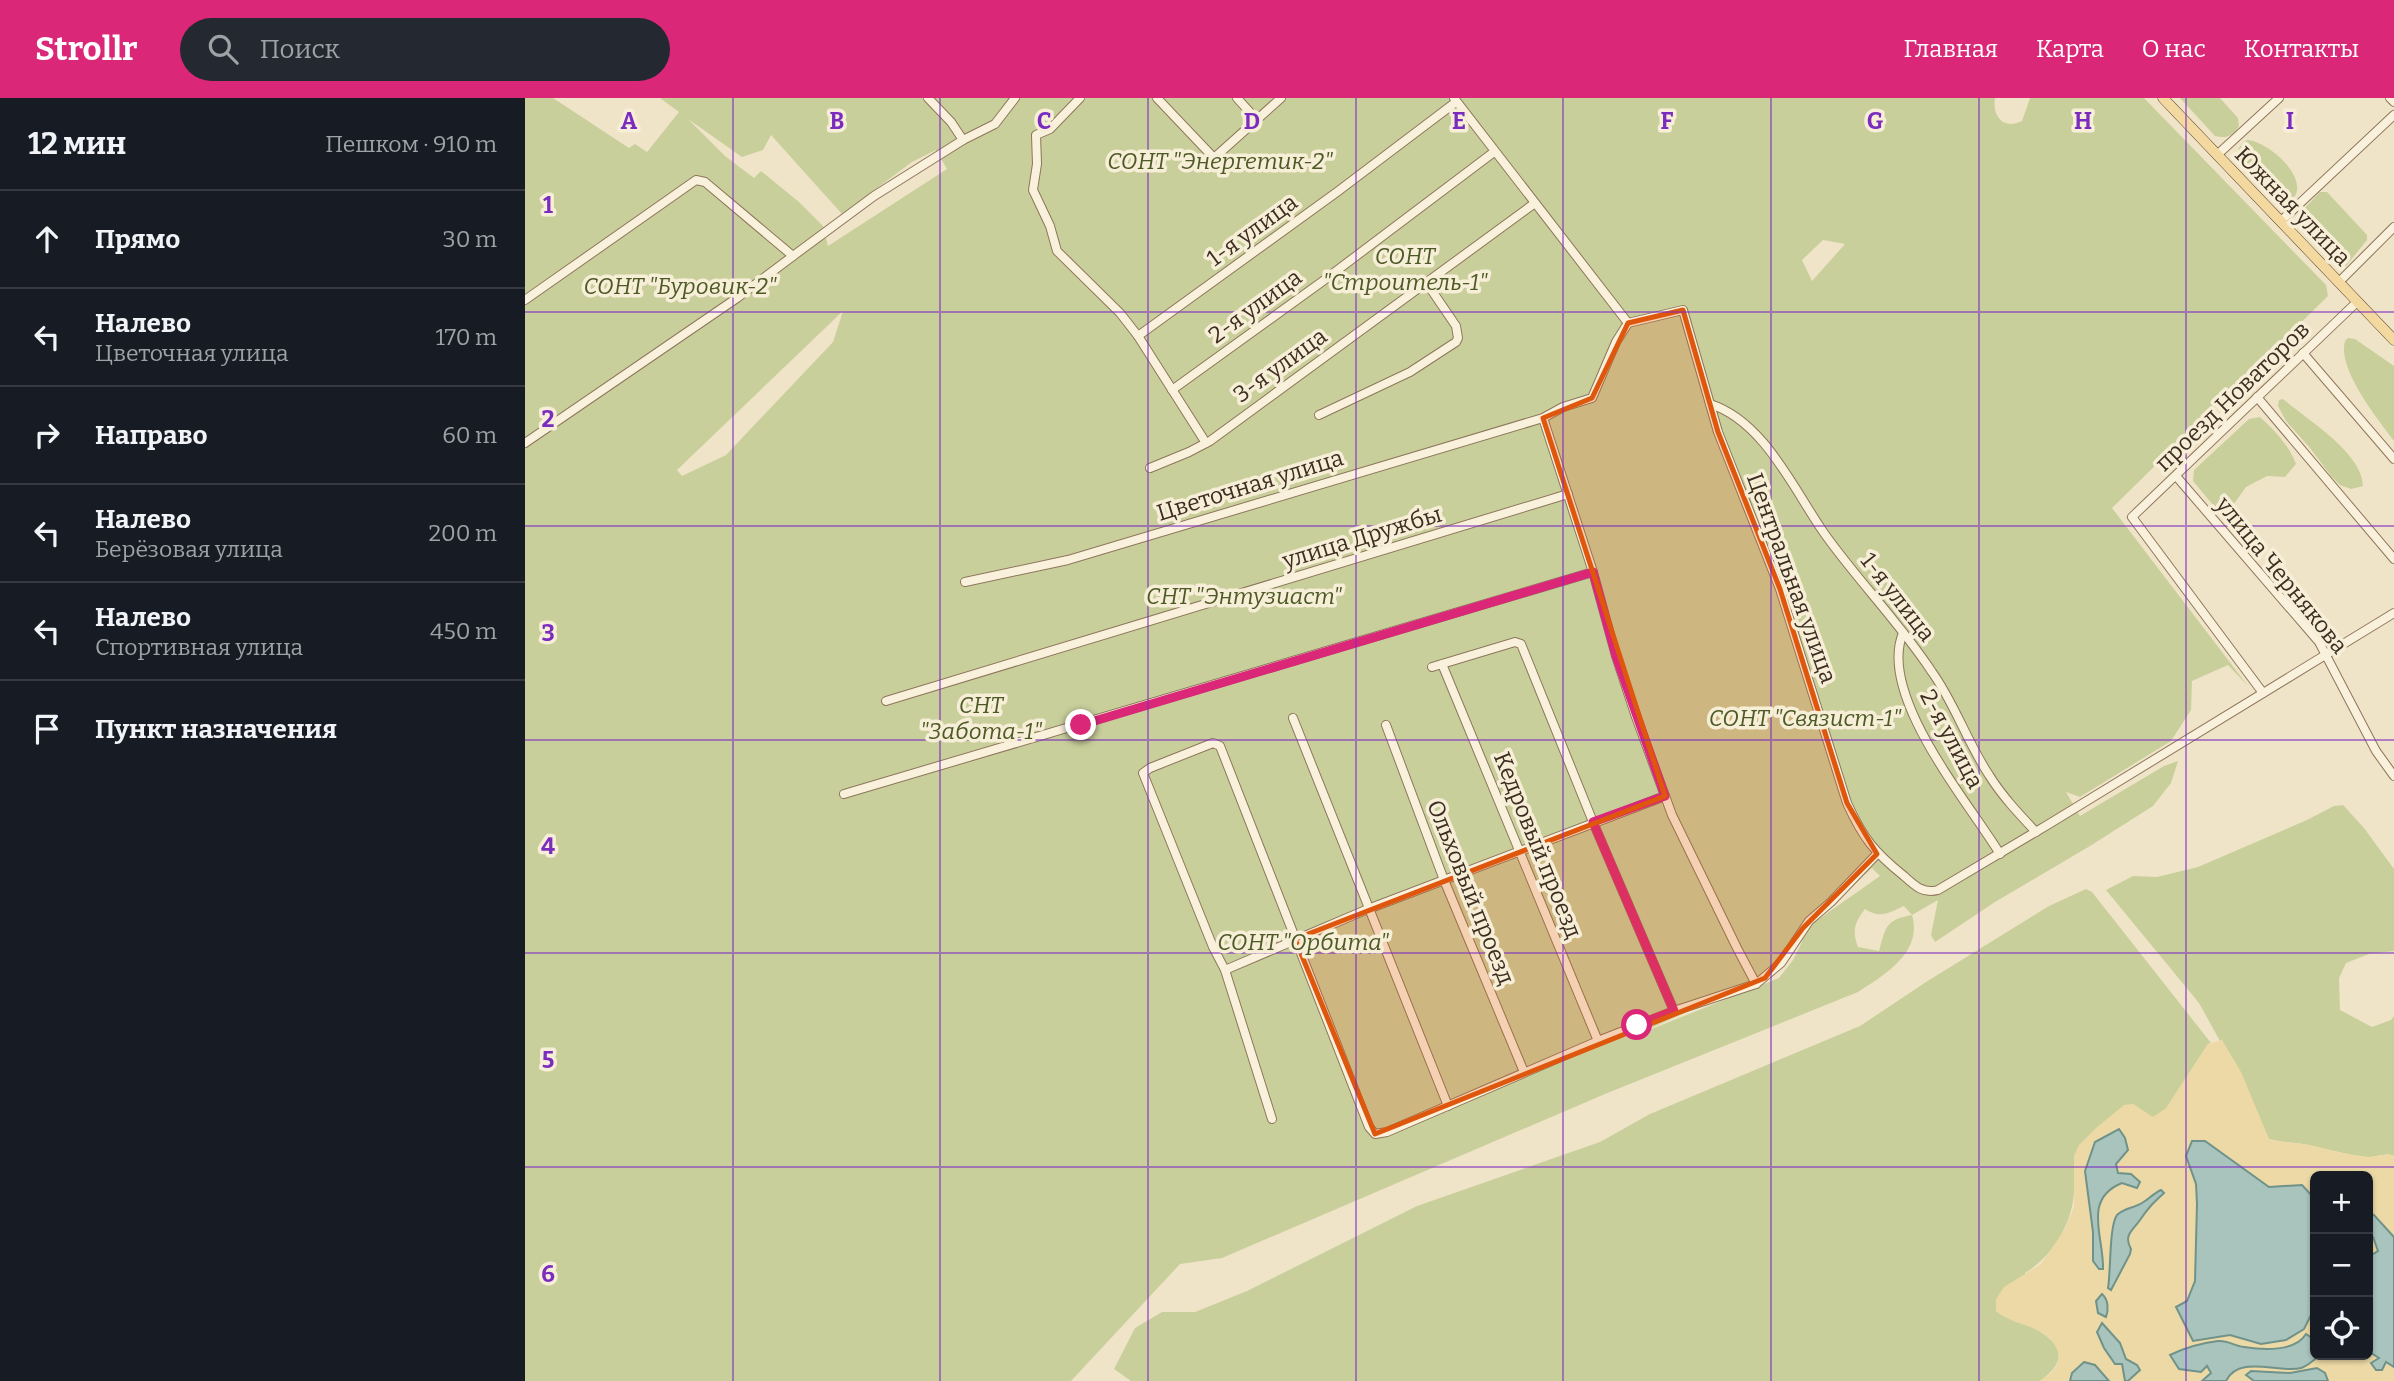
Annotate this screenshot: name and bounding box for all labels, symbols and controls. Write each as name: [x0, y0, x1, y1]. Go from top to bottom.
search box: [180, 18, 670, 81]
text: Strollr: [35, 29, 138, 69]
icon: search: [204, 30, 242, 68]
text: Поиск: [260, 34, 340, 65]
text: Главная: [1903, 35, 1998, 63]
text: Карта: [2036, 35, 2104, 63]
text: О нас: [2142, 35, 2206, 63]
text: Контакты: [2244, 35, 2359, 63]
text: A: [621, 107, 638, 135]
text: B: [830, 107, 844, 135]
text: C: [1037, 107, 1051, 135]
text: D: [1244, 107, 1260, 135]
text: E: [1452, 107, 1466, 135]
text: F: [1661, 107, 1674, 135]
text: G: [1867, 107, 1884, 135]
text: H: [2074, 107, 2092, 135]
text: I: [2286, 107, 2294, 135]
text: 12 мин: [28, 126, 126, 162]
text: Пешком · 910 m: [325, 130, 497, 158]
street label: Южная улица: [2229, 141, 2357, 272]
park label: СОНТ "Энергетик-2": [1107, 147, 1333, 175]
street label: 1-я улица: [1201, 188, 1303, 272]
text: 1: [543, 191, 553, 219]
icon: ahead: [28, 220, 66, 258]
text: Прямо: [95, 224, 180, 255]
text: 30 m: [443, 225, 497, 253]
park label: СОНТ "Строитель-1": [1323, 242, 1488, 296]
street label: 2-я улица: [1203, 263, 1307, 349]
park label: СОНТ "Буровик-2": [583, 272, 777, 300]
text: Налево: [95, 308, 191, 339]
street label: проезд Новаторов: [2149, 315, 2315, 477]
icon: left: [28, 318, 66, 356]
street label: 3-я улица: [1228, 322, 1332, 408]
text: 170 m: [435, 323, 497, 351]
text: Цветочная улица: [95, 339, 289, 367]
text: 2: [542, 405, 555, 433]
icon: right: [28, 416, 66, 454]
text: Направо: [95, 420, 208, 451]
text: 60 m: [442, 421, 497, 449]
street label: Цветочная улица: [1153, 443, 1347, 527]
street label: Центральная улица: [1741, 469, 1843, 687]
street label: улица Чернякова: [2210, 490, 2354, 659]
street label: улица Дружбы: [1278, 500, 1445, 575]
text: Налево: [95, 504, 191, 535]
icon: left: [28, 514, 66, 552]
text: 200 m: [428, 519, 497, 547]
text: Берёзовая улица: [95, 535, 283, 563]
street label: 1-я улица: [1855, 547, 1942, 647]
park label: СНТ "Энтузиаст": [1146, 582, 1342, 610]
text: Налево: [95, 602, 191, 633]
icon: left: [28, 612, 66, 650]
text: 450 m: [430, 617, 497, 645]
text: 3: [541, 619, 555, 647]
text: Спортивная улица: [95, 633, 303, 661]
street label: 2-я улица: [1914, 685, 1990, 794]
park label: СНТ "Забота-1": [920, 691, 1042, 745]
park label: СОНТ "Связист-1": [1709, 704, 1902, 732]
route end: [1065, 709, 1096, 740]
icon: arrive: [28, 710, 66, 748]
text: Пункт назначения: [95, 714, 337, 745]
street label: Кедровый проезд: [1488, 748, 1588, 942]
street label: Ольховый проезд: [1421, 796, 1521, 988]
text: 4: [541, 832, 555, 860]
park label: СОНТ "Орбита": [1217, 928, 1389, 956]
route start: [1621, 1009, 1652, 1040]
text: 5: [542, 1046, 554, 1074]
map controls: [2310, 1171, 2373, 1360]
button: +: [2310, 1171, 2373, 1234]
button: −: [2310, 1234, 2373, 1297]
text: 6: [541, 1260, 555, 1288]
button: locate: [2310, 1297, 2373, 1360]

